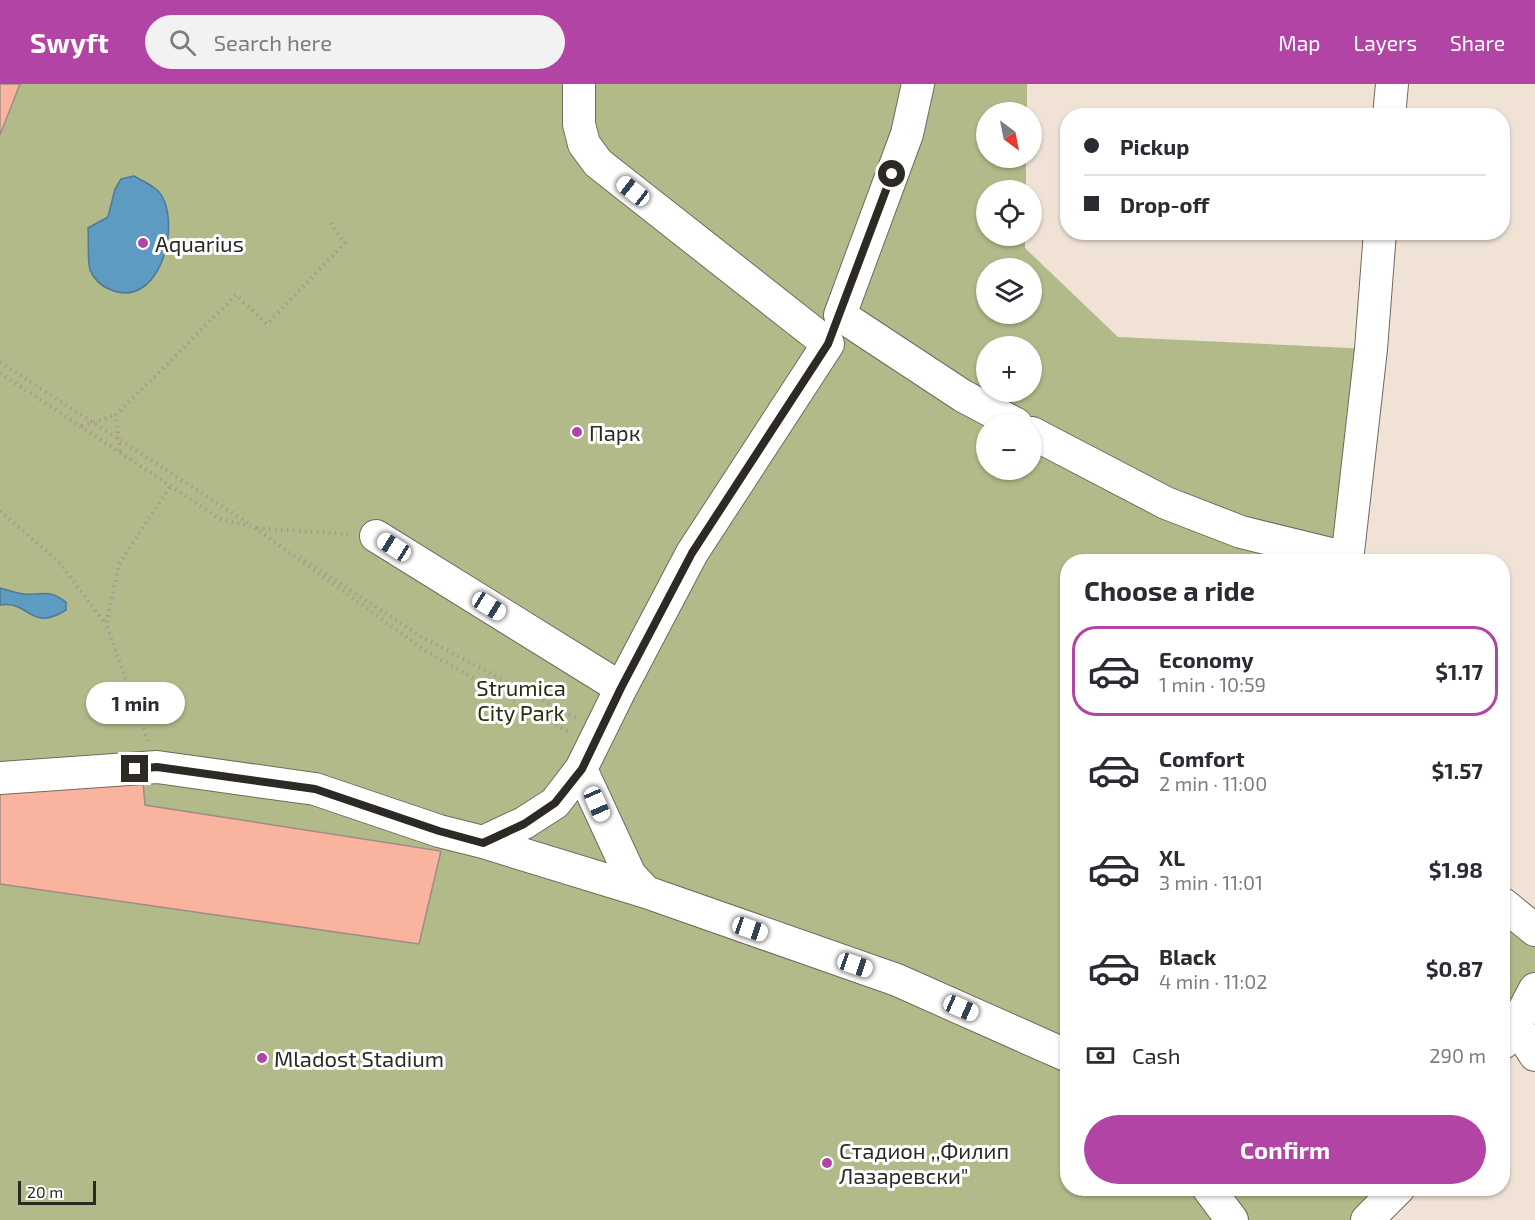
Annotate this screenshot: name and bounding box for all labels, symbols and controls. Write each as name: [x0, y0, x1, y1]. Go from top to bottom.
search box: [145, 15, 565, 69]
text: Swyft: [30, 25, 109, 59]
icon: search: [166, 26, 199, 59]
text: Search here: [214, 29, 332, 55]
text: Map: [1278, 30, 1320, 55]
text: Layers: [1353, 30, 1417, 55]
text: Share: [1450, 30, 1505, 55]
north arrow: [976, 102, 1042, 168]
map controls: [976, 102, 1042, 480]
text: Pickup: [1120, 133, 1189, 159]
route start: [878, 160, 905, 187]
car: [613, 173, 653, 209]
button: locate: [976, 180, 1042, 246]
text: Drop-off: [1120, 191, 1209, 217]
place label: Aquarius: [155, 230, 244, 256]
marker: Aquarius: [136, 236, 150, 250]
button: layers: [976, 258, 1042, 324]
button: +: [976, 336, 1042, 402]
button: −: [976, 414, 1042, 480]
place label: Парк: [589, 419, 641, 445]
marker: Парк: [570, 425, 584, 439]
car: [374, 530, 414, 564]
text: Choose a ride: [1084, 574, 1255, 606]
car: [469, 589, 509, 623]
icon: car: [1087, 644, 1141, 698]
text: Economy: [1159, 646, 1254, 672]
text: $1.17: [1435, 658, 1483, 684]
text: 1 min · 10:59: [1159, 672, 1266, 696]
park label: Strumica City Park: [476, 674, 566, 725]
callout: 1 min: [86, 682, 184, 724]
text: 1 min: [111, 691, 160, 715]
icon: car: [1087, 743, 1141, 797]
text: Comfort: [1159, 745, 1244, 771]
route end: [121, 755, 148, 782]
text: $1.57: [1432, 757, 1483, 783]
text: 2 min · 11:00: [1159, 771, 1267, 795]
car: [581, 784, 613, 824]
icon: car: [1087, 842, 1141, 896]
text: XL: [1159, 844, 1185, 870]
text: $1.98: [1429, 856, 1483, 882]
text: 3 min · 11:01: [1159, 870, 1263, 894]
car: [730, 915, 770, 943]
icon: car: [1087, 941, 1141, 995]
text: Black: [1159, 943, 1216, 969]
car: [835, 951, 875, 979]
text: $0.87: [1426, 955, 1483, 981]
text: 4 min · 11:02: [1159, 969, 1267, 993]
car: [941, 992, 981, 1024]
icon: cash: [1084, 1039, 1117, 1072]
text: Cash: [1132, 1042, 1181, 1068]
text: 290 m: [1429, 1043, 1486, 1067]
place label: Mladost Stadium: [274, 1045, 444, 1071]
marker: Mladost Stadium: [255, 1051, 269, 1065]
button: Confirm: [1084, 1115, 1486, 1184]
place label: Стадион ,,Филип Лазаревски": [839, 1137, 1009, 1188]
marker: Стадион ,,Филип Лазаревски": [820, 1156, 834, 1170]
scale bar: [18, 1178, 96, 1206]
text: 20 m: [27, 1182, 63, 1201]

